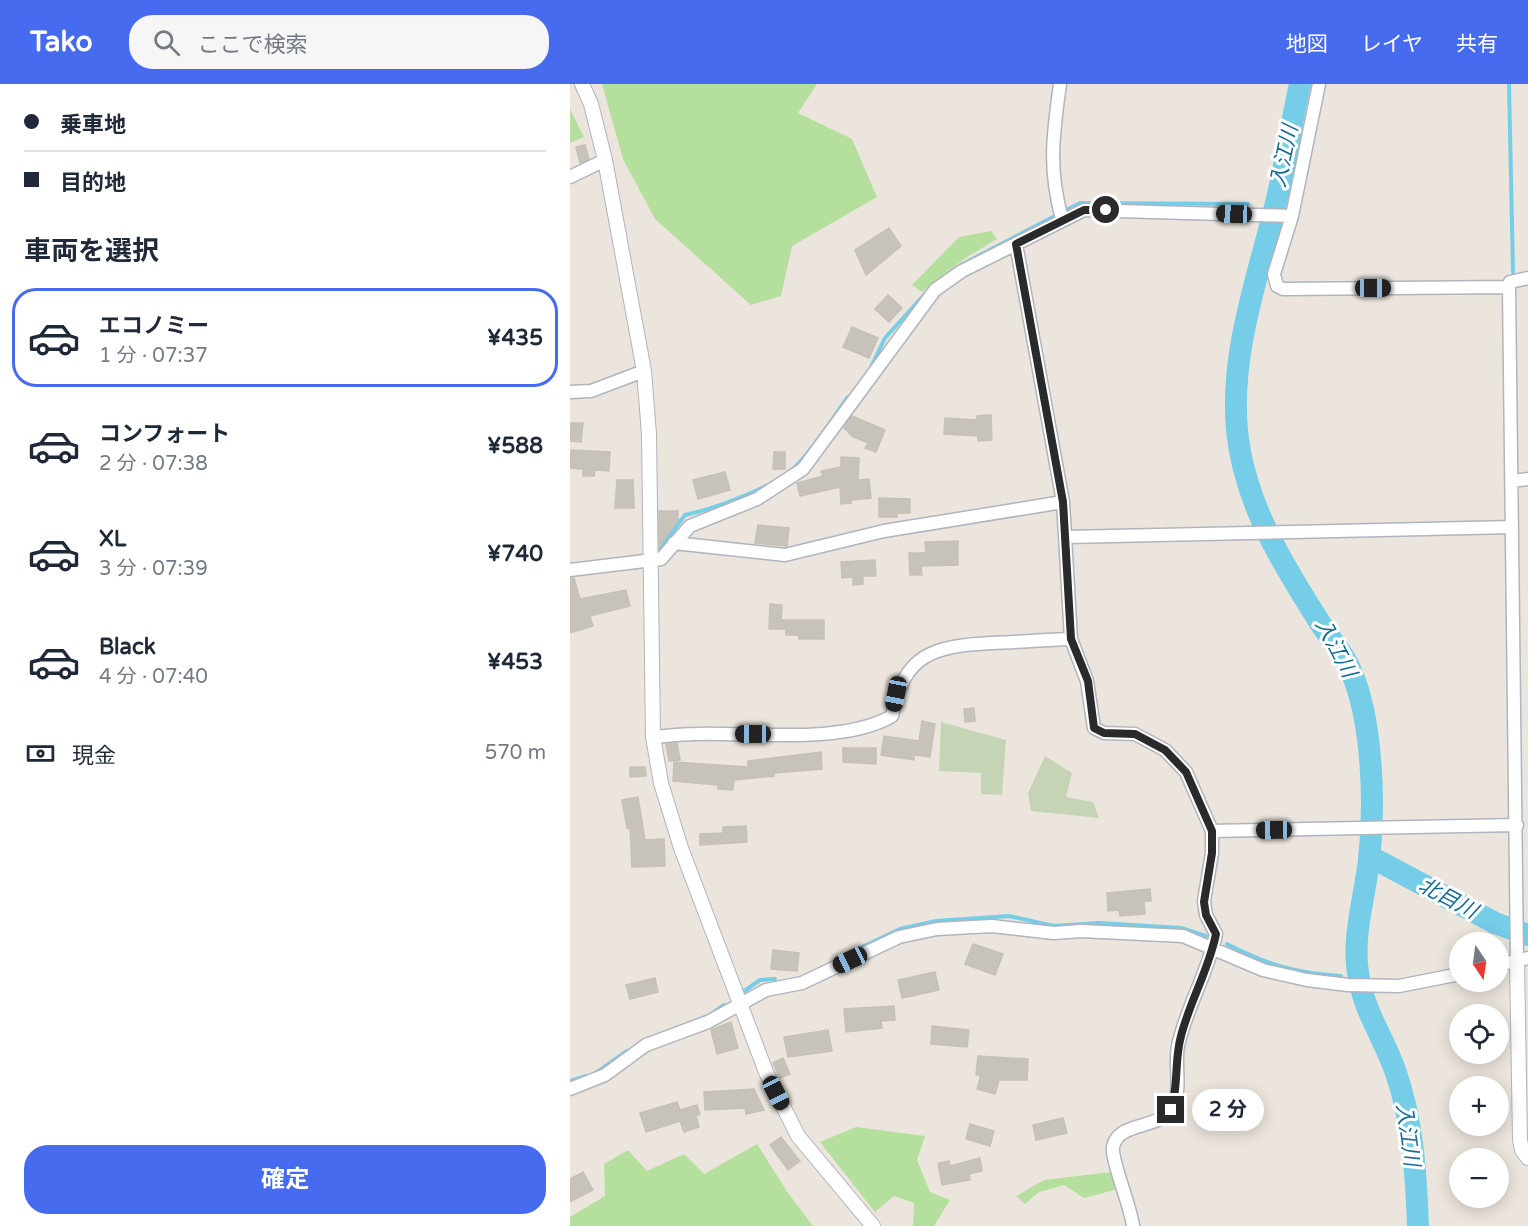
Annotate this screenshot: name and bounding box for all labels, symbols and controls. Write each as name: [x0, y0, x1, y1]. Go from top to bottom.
search box: [129, 15, 549, 69]
text: Tako: [30, 25, 93, 59]
icon: search: [150, 26, 183, 59]
text: ここで検索: [198, 32, 308, 58]
text: 地図: [1286, 32, 1328, 57]
text: レイヤ: [1361, 32, 1423, 57]
text: 共有: [1456, 32, 1498, 57]
text: 乗車地: [60, 112, 126, 138]
water label: 入江川: [1266, 121, 1304, 190]
text: 目的地: [60, 170, 126, 196]
route start: [1092, 196, 1119, 223]
car: [1216, 204, 1252, 224]
text: 車両を選択: [24, 235, 159, 268]
car: [1355, 279, 1391, 297]
icon: car: [27, 311, 81, 365]
text: エコノミー: [99, 313, 209, 339]
text: ¥435: [487, 325, 543, 351]
text: 1 分 · 07:37: [99, 344, 208, 368]
icon: car: [27, 419, 81, 473]
text: コンフォート: [99, 421, 230, 447]
text: ¥588: [487, 433, 543, 459]
text: 2 分 · 07:38: [99, 452, 208, 476]
text: XL: [99, 526, 126, 552]
icon: car: [27, 527, 81, 581]
text: ¥740: [487, 541, 543, 567]
text: 3 分 · 07:39: [99, 557, 208, 581]
water label: 入江川: [1310, 615, 1362, 684]
text: Black: [99, 634, 156, 660]
icon: car: [27, 635, 81, 689]
text: ¥453: [487, 649, 543, 675]
text: 4 分 · 07:40: [99, 665, 208, 689]
car: [884, 675, 908, 713]
car: [735, 725, 771, 743]
icon: cash: [24, 737, 57, 770]
text: 570 m: [485, 741, 546, 765]
text: 現金: [72, 743, 116, 769]
car: [1256, 821, 1292, 839]
water label: 北目川: [1414, 873, 1483, 925]
north arrow: [1449, 932, 1509, 992]
map controls: [1449, 932, 1509, 1208]
car: [830, 944, 870, 976]
button: locate: [1449, 1004, 1509, 1064]
car: [760, 1073, 792, 1113]
button: +: [1449, 1076, 1509, 1136]
callout: 2 分: [1192, 1089, 1264, 1131]
route end: [1157, 1096, 1184, 1123]
text: 2 分: [1209, 1098, 1247, 1122]
water label: 入江川: [1391, 1102, 1425, 1170]
button: 確定: [24, 1145, 546, 1214]
button: −: [1449, 1148, 1509, 1208]

